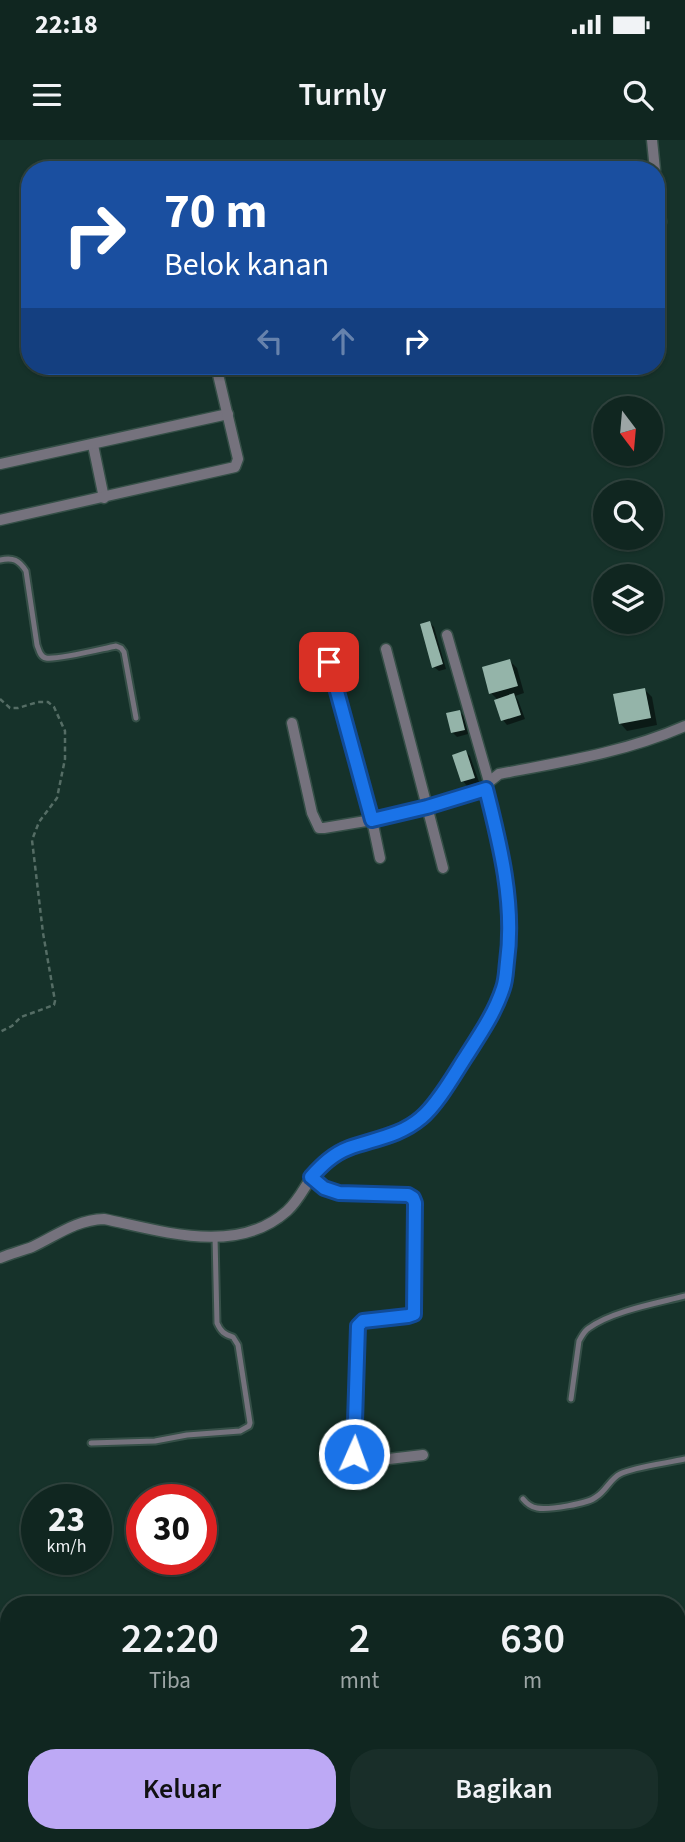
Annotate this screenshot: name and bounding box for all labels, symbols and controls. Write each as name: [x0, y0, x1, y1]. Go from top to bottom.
text: 22:18: [35, 6, 98, 43]
text: Turnly: [298, 72, 387, 118]
icon: menu: [28, 76, 66, 114]
icon: search: [619, 76, 657, 114]
text: 70 m: [164, 177, 268, 247]
icon: right: [49, 189, 140, 280]
text: Belok kanan: [164, 242, 329, 288]
icon: left: [251, 322, 289, 360]
icon: ahead: [324, 322, 362, 360]
icon: right: [397, 322, 435, 360]
north arrow: [593, 396, 663, 466]
map controls: [593, 396, 663, 634]
button: search: [593, 480, 663, 550]
button: layers: [593, 564, 663, 634]
pin: [299, 632, 359, 692]
icon: arrive: [310, 643, 348, 681]
position arrow: [317, 1417, 391, 1491]
speed limit sign: 30: [126, 1484, 217, 1575]
text: 23: [48, 1495, 85, 1545]
text: km/h: [47, 1534, 86, 1559]
text: 22:20: [121, 1609, 219, 1669]
text: 2: [349, 1609, 370, 1669]
text: 630: [500, 1609, 565, 1669]
text: Tiba: [149, 1664, 191, 1697]
text: mnt: [340, 1664, 379, 1697]
text: m: [523, 1664, 542, 1697]
button: Keluar: [28, 1749, 336, 1829]
button: Bagikan: [350, 1749, 658, 1829]

